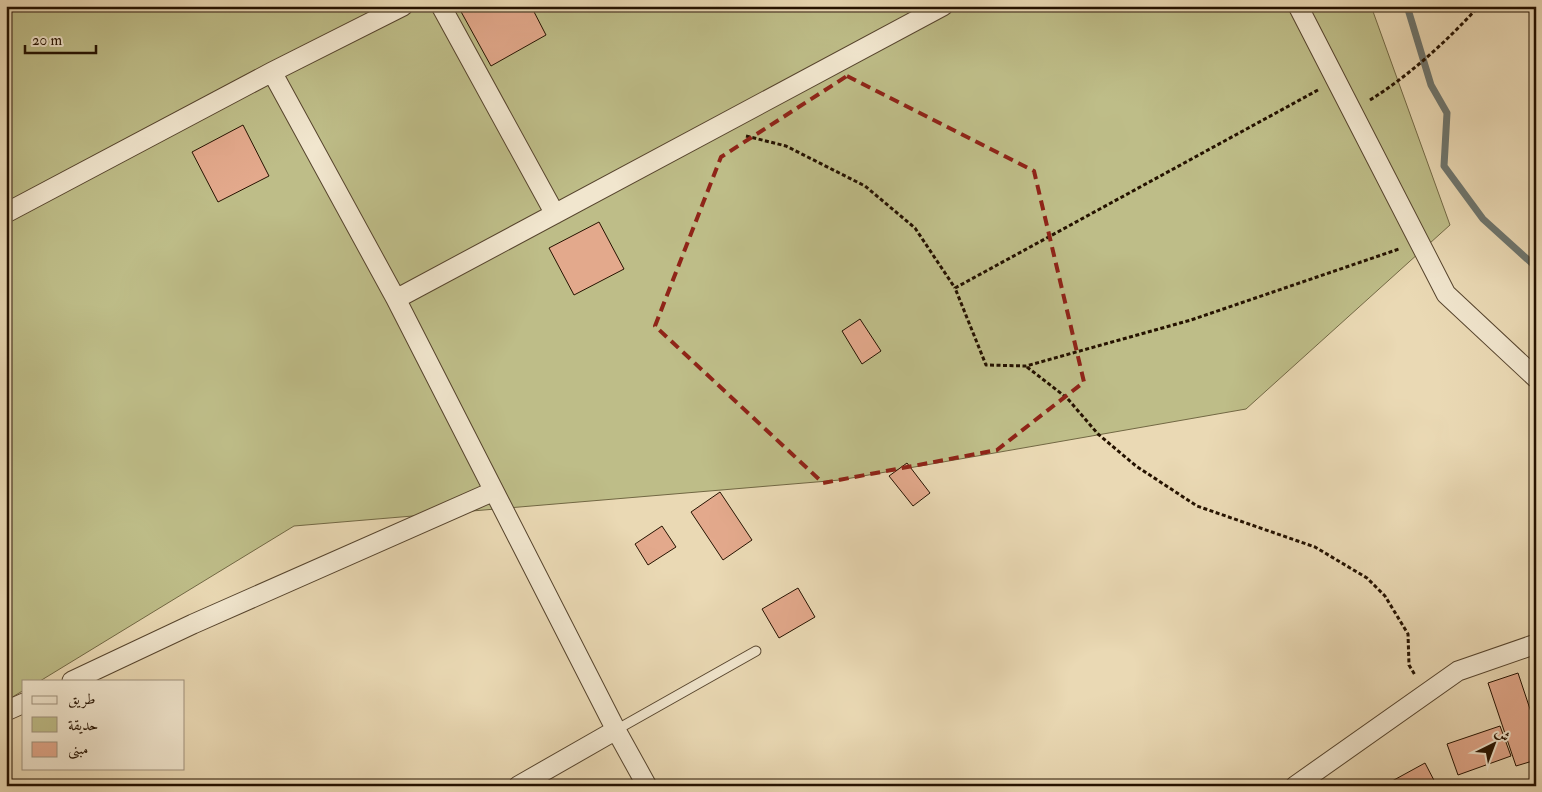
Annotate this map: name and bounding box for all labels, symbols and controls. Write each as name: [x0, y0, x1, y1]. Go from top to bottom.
scale bar: [25, 22, 96, 54]
text: 20 m: [32, 31, 62, 50]
legend: [22, 680, 185, 770]
text: طريق: [68, 690, 95, 709]
text: حديقة: [68, 716, 98, 735]
north arrow: [1470, 720, 1520, 770]
text: ش: [1492, 724, 1513, 746]
text: مبنى: [68, 740, 88, 760]

